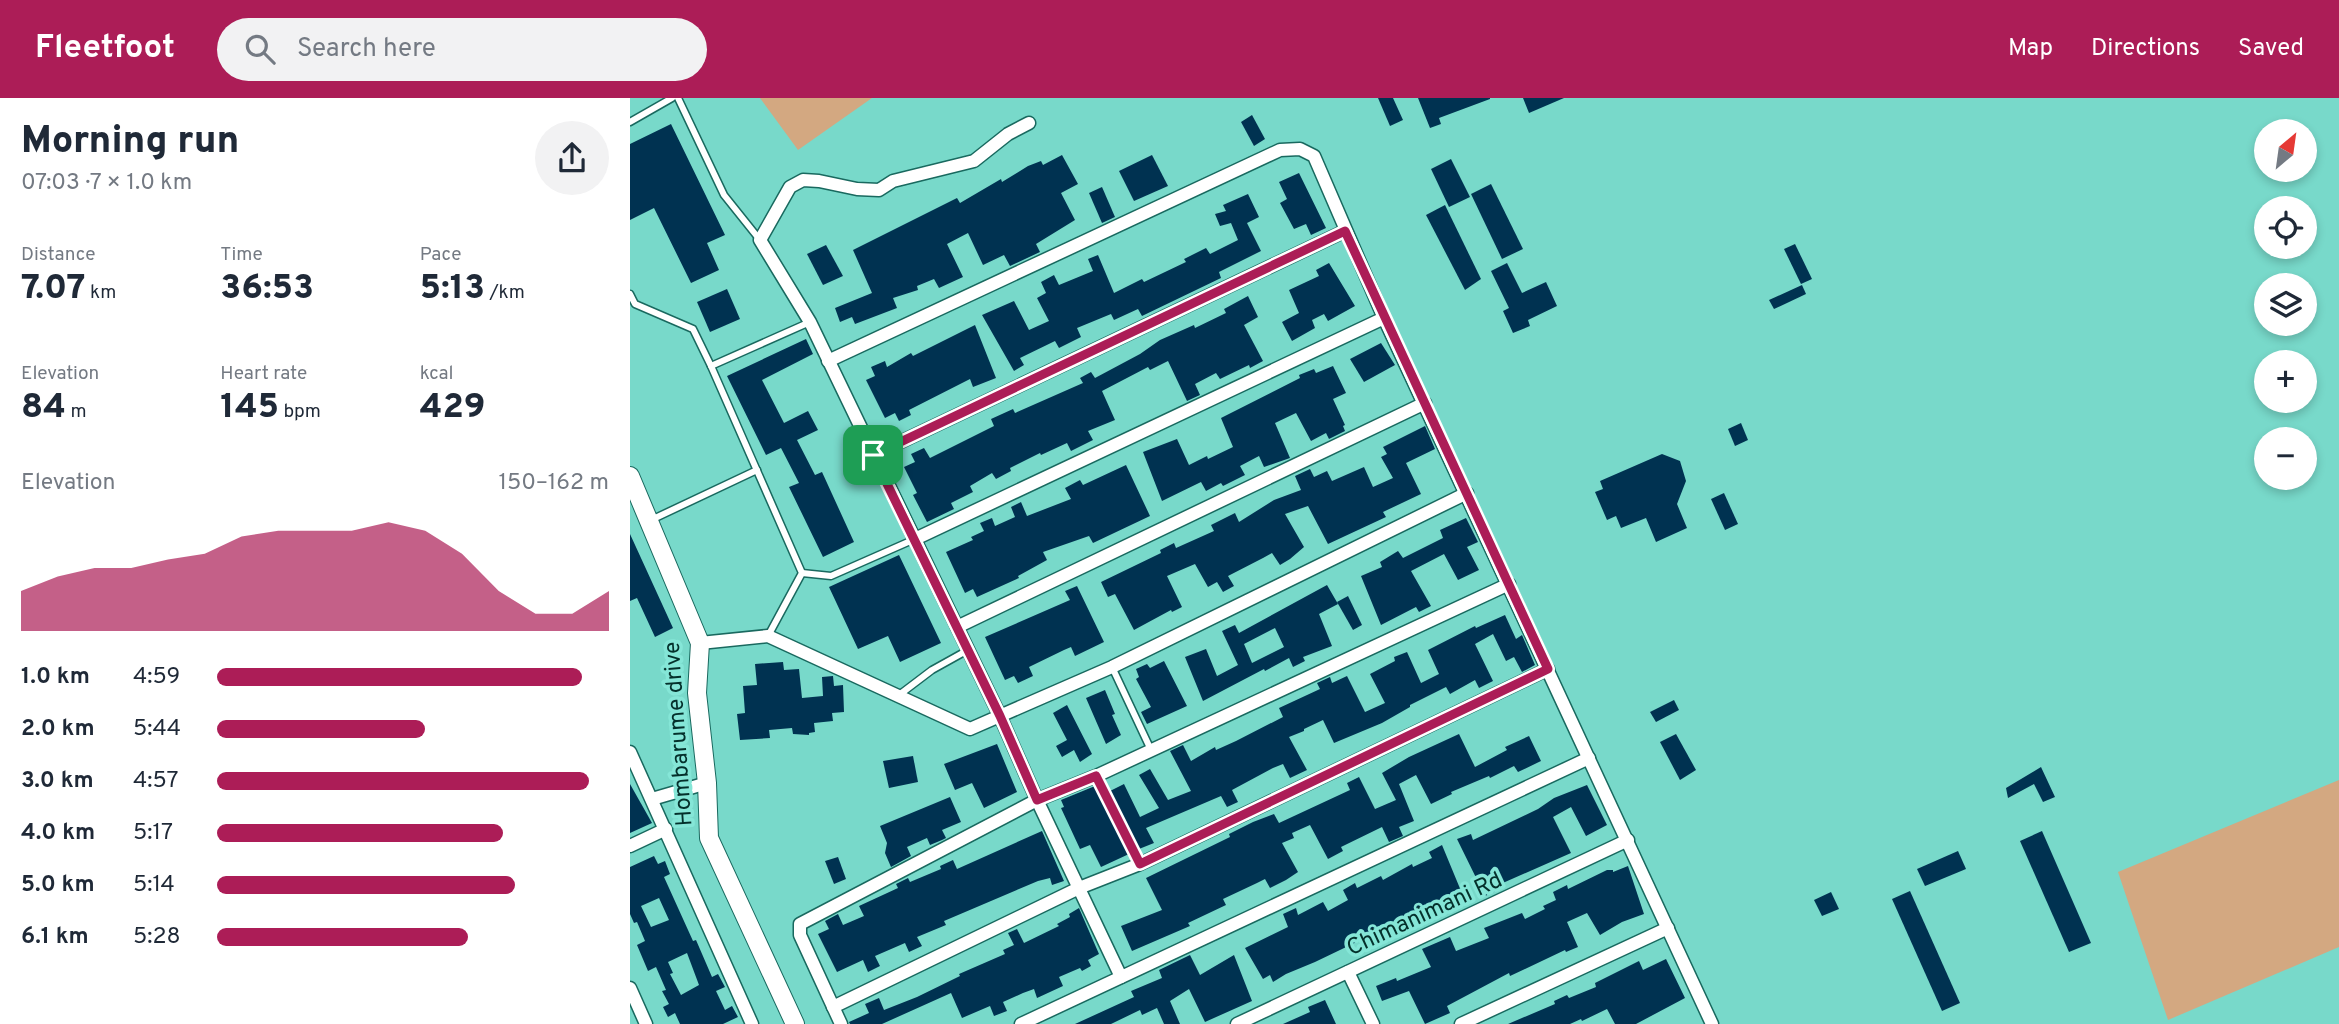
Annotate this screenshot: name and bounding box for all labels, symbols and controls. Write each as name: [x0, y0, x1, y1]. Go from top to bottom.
search box: [217, 18, 707, 81]
text: Fleetfoot: [35, 28, 175, 70]
icon: search: [241, 30, 279, 68]
text: Search here: [297, 33, 436, 66]
text: Map: [2008, 34, 2053, 64]
text: Directions: [2091, 34, 2200, 64]
text: Saved: [2238, 34, 2304, 64]
text: Morning run: [21, 118, 239, 167]
north arrow: [2254, 119, 2317, 182]
map controls: [2254, 119, 2317, 490]
button: share: [535, 121, 609, 195]
text: 07:03 · 7 × 1.0 km: [21, 169, 192, 198]
button: locate: [2254, 196, 2317, 259]
text: Distance: [21, 243, 96, 267]
text: Time: [220, 243, 263, 267]
text: Pace: [420, 243, 461, 267]
text: 7.07: [21, 267, 85, 311]
text: 36:53: [220, 267, 314, 311]
text: 5:13: [420, 267, 485, 311]
button: layers: [2254, 273, 2317, 336]
text: km: [85, 281, 116, 305]
text: /km: [485, 281, 525, 305]
button: +: [2254, 350, 2317, 413]
text: Elevation: [21, 362, 99, 386]
text: Heart rate: [220, 362, 307, 386]
text: kcal: [420, 362, 453, 386]
text: 84: [21, 386, 66, 430]
text: 145: [220, 386, 279, 430]
text: 429: [420, 386, 486, 430]
text: m: [66, 400, 87, 424]
text: bpm: [279, 400, 321, 424]
pin: [843, 425, 903, 485]
button: −: [2254, 427, 2317, 490]
icon: arrive: [854, 436, 892, 474]
text: Elevation: [21, 469, 116, 498]
text: 150–162 m: [498, 469, 609, 498]
street label: Hombarume drive: [659, 641, 700, 827]
text: 1.0 km: [21, 663, 90, 692]
text: 4:59: [133, 663, 180, 692]
text: 2.0 km: [21, 715, 95, 744]
text: 5:44: [133, 715, 181, 744]
text: 3.0 km: [21, 767, 94, 796]
text: 4:57: [133, 767, 179, 796]
text: 4.0 km: [21, 819, 95, 848]
text: 5:17: [133, 819, 173, 848]
street label: Chimanimani Rd: [1343, 867, 1507, 964]
text: 5.0 km: [21, 871, 95, 900]
text: 5:14: [133, 871, 175, 900]
text: 6.1 km: [21, 923, 89, 952]
text: 5:28: [133, 923, 181, 952]

